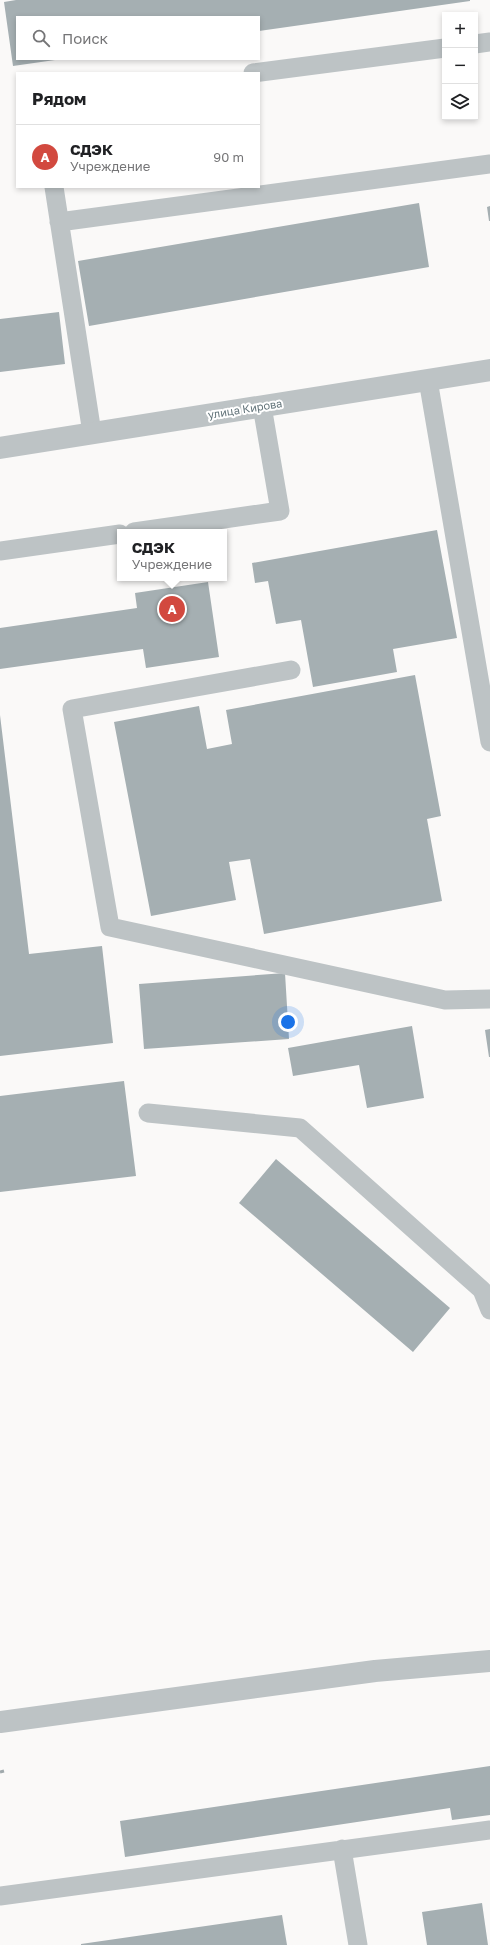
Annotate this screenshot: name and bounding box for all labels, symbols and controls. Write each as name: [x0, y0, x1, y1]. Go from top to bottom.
map controls: [442, 12, 478, 120]
button: +: [442, 12, 478, 48]
search box: [16, 16, 260, 60]
icon: search: [30, 27, 52, 49]
text: Поиск: [62, 29, 108, 47]
button: −: [442, 48, 478, 84]
button: layers: [442, 84, 478, 120]
text: Рядом: [32, 88, 86, 109]
text: СДЭК: [70, 140, 113, 158]
text: A: [40, 149, 50, 165]
text: 90 m: [213, 149, 244, 165]
text: Учреждение: [70, 158, 150, 174]
street label: улица Кирова: [207, 396, 283, 421]
popup: [117, 529, 227, 581]
text: СДЭК: [132, 538, 175, 556]
text: Учреждение: [132, 556, 212, 572]
pin: A: [159, 594, 185, 624]
your location: [278, 1012, 298, 1032]

